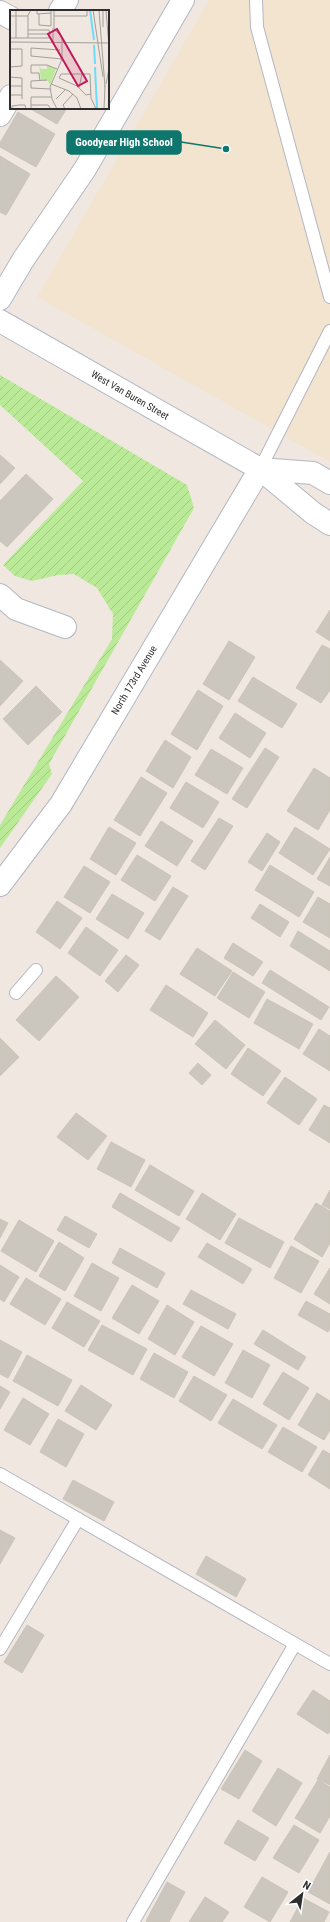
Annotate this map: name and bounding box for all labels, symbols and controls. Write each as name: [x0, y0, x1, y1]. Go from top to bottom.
inset map: [10, 10, 109, 109]
callout: Goodyear High School: [67, 131, 181, 154]
text: Goodyear High School: [75, 136, 173, 149]
street label: West Van Buren Street: [89, 368, 171, 422]
street label: North 173rd Avenue: [109, 643, 159, 716]
north arrow: [282, 1874, 322, 1914]
text: N: [301, 1878, 313, 1893]

